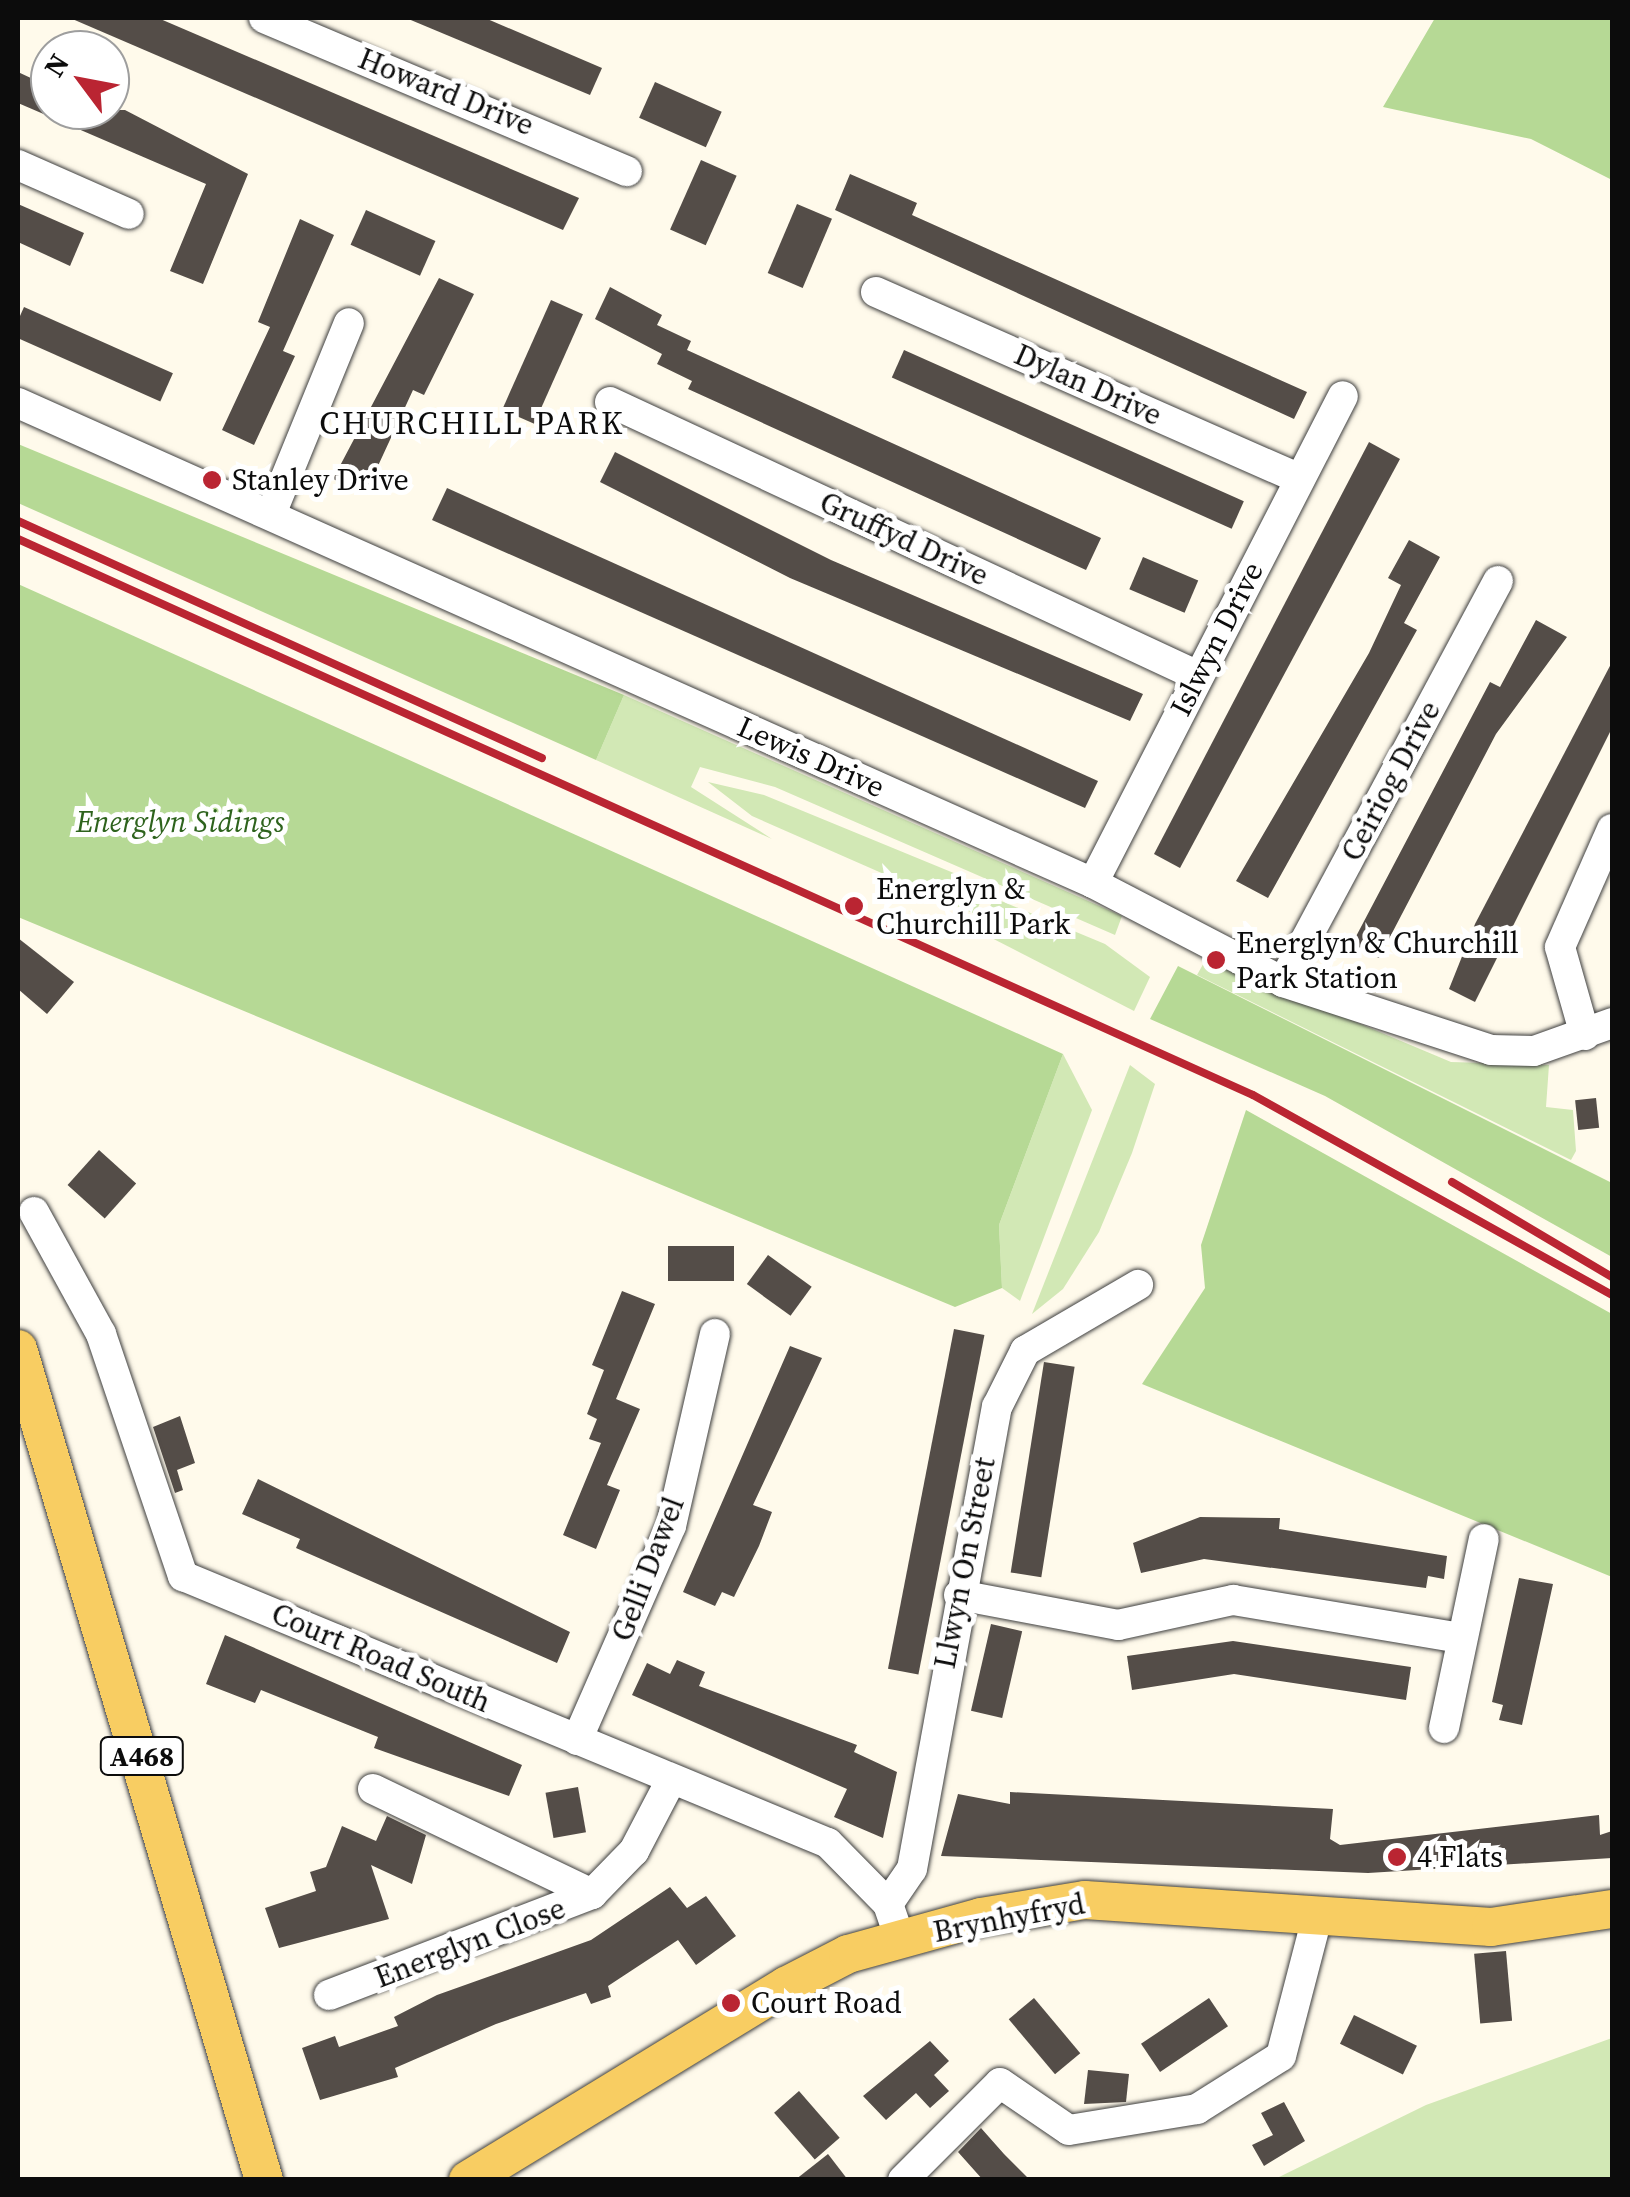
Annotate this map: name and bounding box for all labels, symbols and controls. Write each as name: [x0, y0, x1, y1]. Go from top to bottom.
north arrow: [30, 30, 130, 130]
street label: Howard Drive: [353, 41, 539, 143]
text: N: [35, 46, 78, 84]
street label: Dylan Drive: [1009, 337, 1167, 433]
district label: CHURCHILL PARK: [319, 404, 625, 442]
place label: Stanley Drive: [232, 462, 409, 498]
marker: Stanley Drive: [201, 469, 223, 491]
street label: Gruffyd Drive: [814, 484, 994, 594]
street label: Islwyn Drive: [1163, 556, 1271, 722]
street label: Ceiriog Drive: [1334, 695, 1448, 867]
street label: Lewis Drive: [732, 709, 890, 805]
park label: Energlyn Sidings: [76, 804, 284, 840]
place label: Energlyn & Churchill Park: [876, 871, 1070, 942]
marker: Energlyn & Churchill Park: [841, 893, 867, 919]
place label: Energlyn & Churchill Park Station: [1236, 925, 1519, 996]
marker: Energlyn & Churchill Park Station: [1205, 949, 1227, 971]
street label: Llwyn On Street: [927, 1454, 1003, 1672]
street label: Gelli Dawel: [604, 1492, 692, 1646]
street label: Court Road South: [266, 1596, 496, 1720]
road number: A468: [100, 1733, 184, 1779]
place label: 4 Flats: [1417, 1839, 1503, 1875]
marker: 4 Flats: [1386, 1846, 1408, 1868]
street label: Brynhyfryd: [930, 1886, 1088, 1950]
street label: Energlyn Close: [370, 1890, 570, 1996]
place label: Court Road: [751, 1985, 902, 2021]
marker: Court Road: [720, 1992, 742, 2014]

